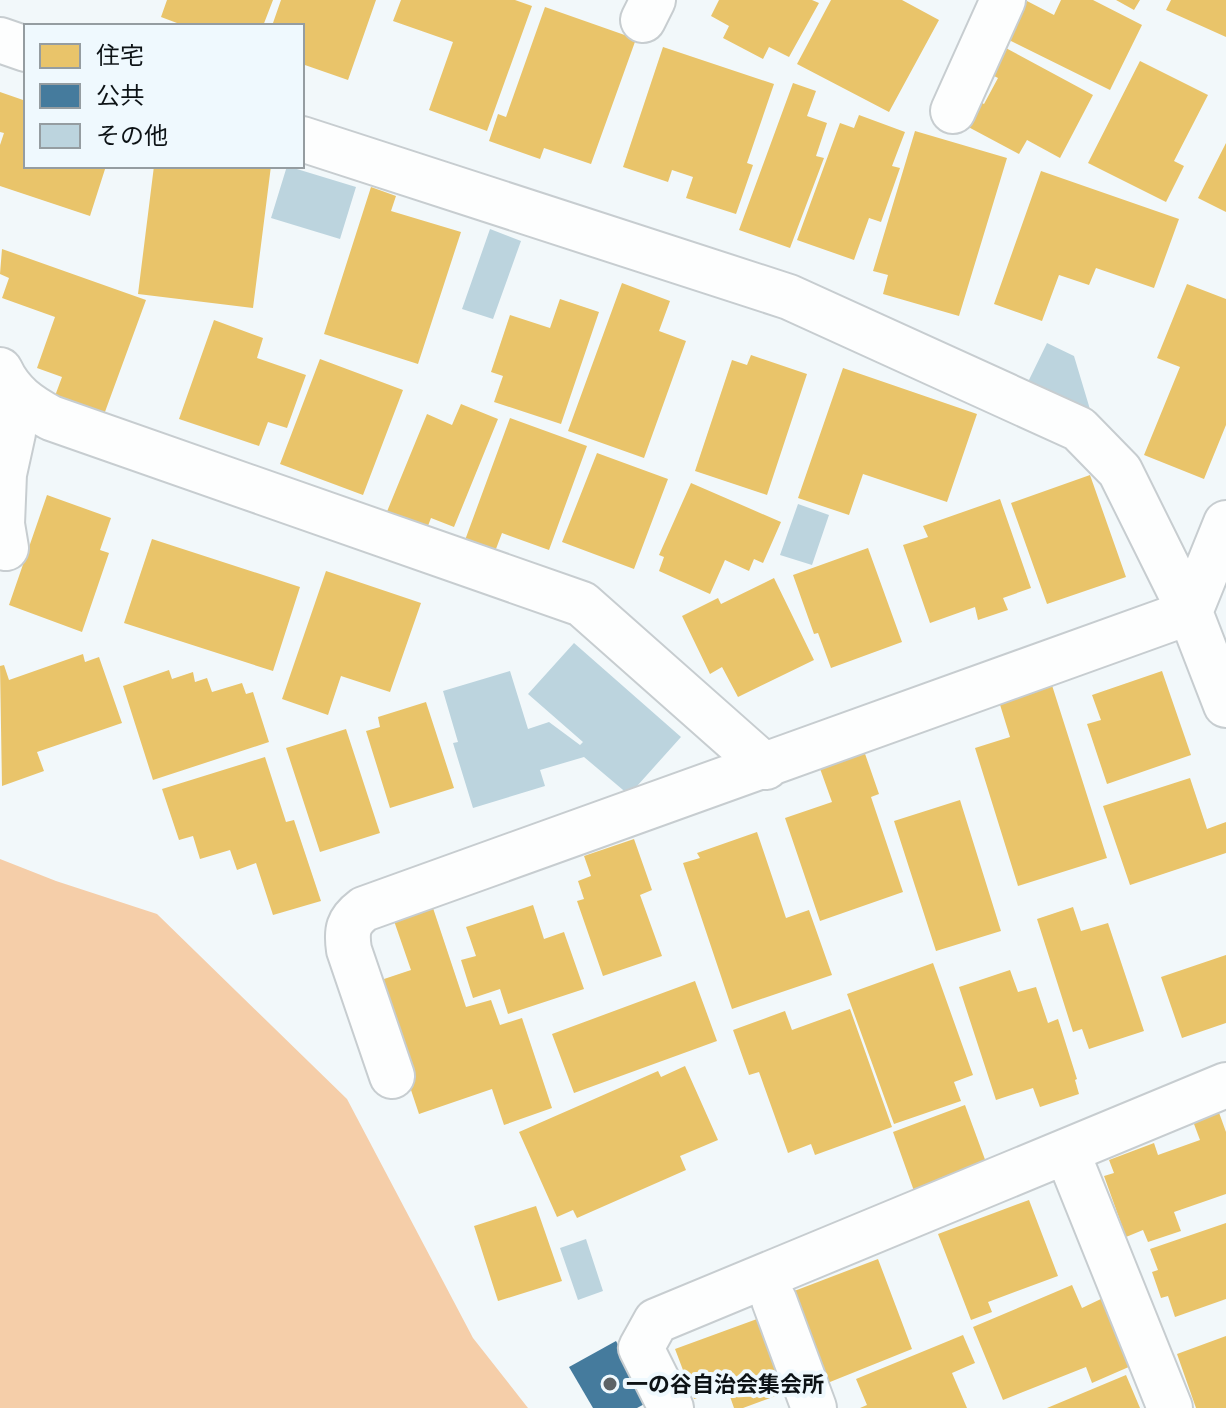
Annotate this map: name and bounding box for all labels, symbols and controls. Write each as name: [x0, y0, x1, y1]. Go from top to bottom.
legend: [24, 24, 304, 168]
text: 住宅: [96, 40, 144, 71]
text: 公共: [96, 80, 144, 111]
text: その他: [96, 120, 168, 151]
place label: 一の谷自治会集会所: [626, 1370, 824, 1398]
marker: 一の谷自治会集会所: [601, 1375, 619, 1393]

